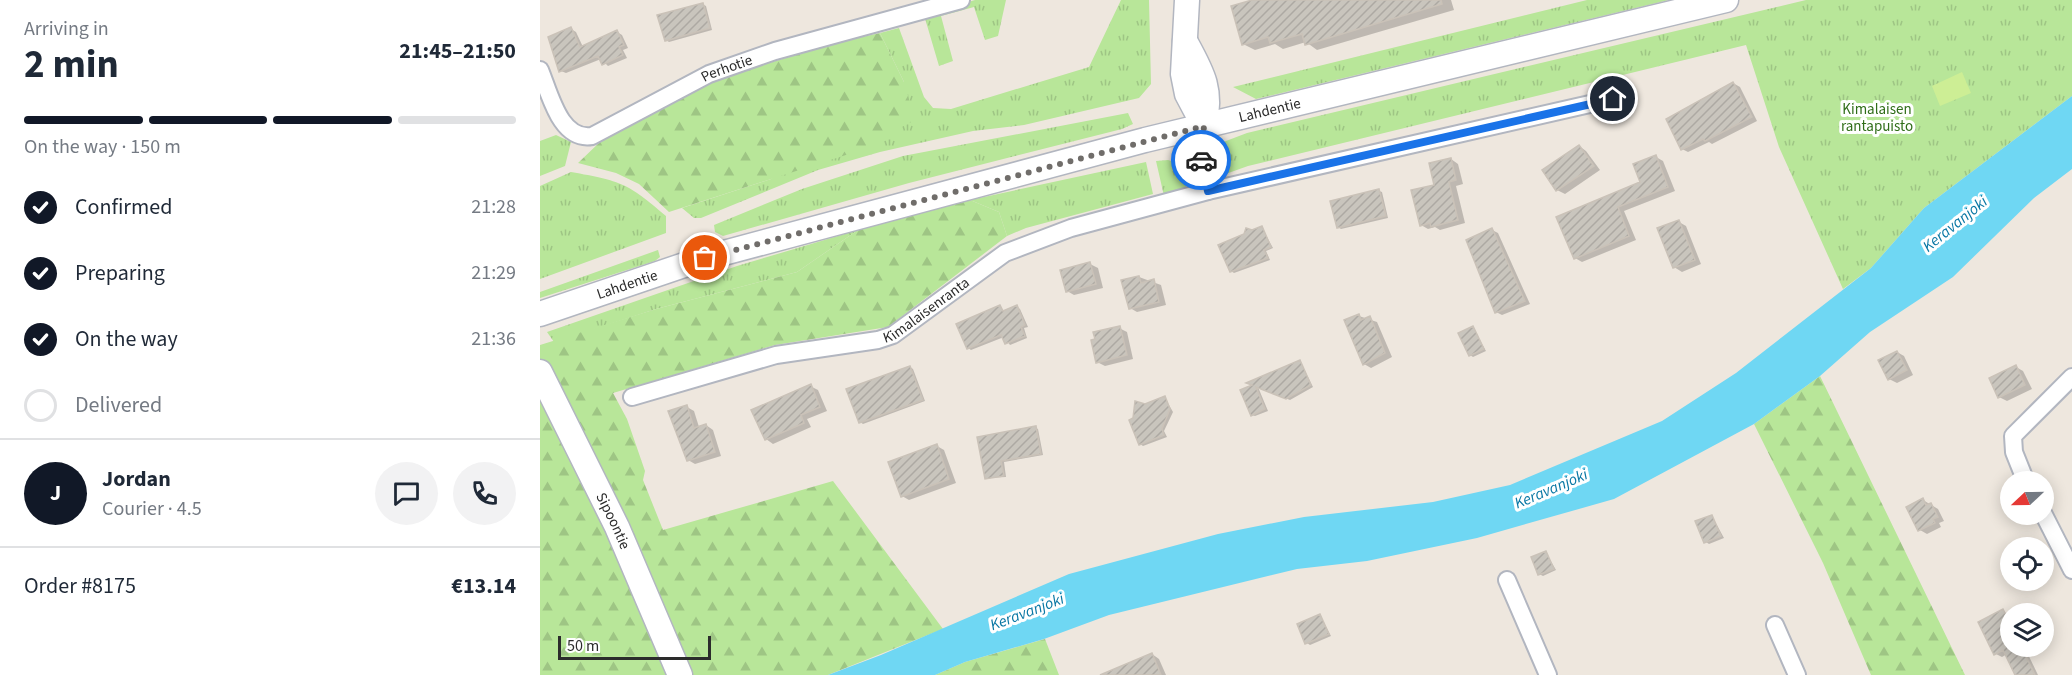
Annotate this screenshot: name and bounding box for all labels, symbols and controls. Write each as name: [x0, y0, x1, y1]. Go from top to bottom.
text: Arriving in: [24, 15, 109, 43]
text: 21:45–21:50: [399, 35, 516, 67]
text: 2 min: [24, 37, 119, 93]
street label: Perhotie: [697, 49, 755, 87]
pin: [1587, 73, 1638, 124]
icon: home: [1596, 82, 1629, 115]
street label: Lahdentie: [1236, 92, 1303, 128]
park label: Kimalaisen rantapuisto: [1841, 99, 1913, 137]
courier: [1171, 130, 1231, 190]
text: On the way · 150 m: [24, 133, 181, 161]
icon: car: [1185, 144, 1218, 177]
icon: check: [24, 191, 57, 224]
text: Confirmed: [75, 191, 172, 223]
water label: Keravanjoki: [1918, 191, 1992, 257]
text: 21:28: [471, 193, 516, 221]
pin: [679, 232, 730, 283]
icon: bag: [688, 241, 721, 274]
icon: check: [24, 257, 57, 290]
text: Preparing: [75, 257, 165, 289]
text: 21:29: [471, 259, 516, 287]
street label: Lahdentie: [594, 264, 660, 305]
street label: Kimalaisenranta: [880, 272, 974, 348]
icon: check: [24, 323, 57, 356]
text: On the way: [75, 323, 178, 355]
text: 21:36: [471, 325, 516, 353]
text: Delivered: [75, 389, 162, 421]
button: chat: [375, 462, 438, 525]
button: phone: [453, 462, 516, 525]
text: Jordan: [102, 463, 171, 495]
water label: Keravanjoki: [1511, 464, 1591, 514]
north arrow: [2000, 471, 2054, 525]
map controls: [2000, 471, 2054, 657]
text: J: [50, 477, 61, 509]
street label: Sipoontie: [591, 489, 636, 553]
text: Courier · 4.5: [102, 495, 202, 523]
button: locate: [2000, 537, 2054, 591]
text: Order #8175: [24, 570, 136, 602]
text: €13.14: [451, 570, 516, 602]
water label: Keravanjoki: [987, 588, 1067, 636]
button: layers: [2000, 603, 2054, 657]
scale bar: [558, 633, 711, 660]
text: 50 m: [567, 635, 599, 657]

